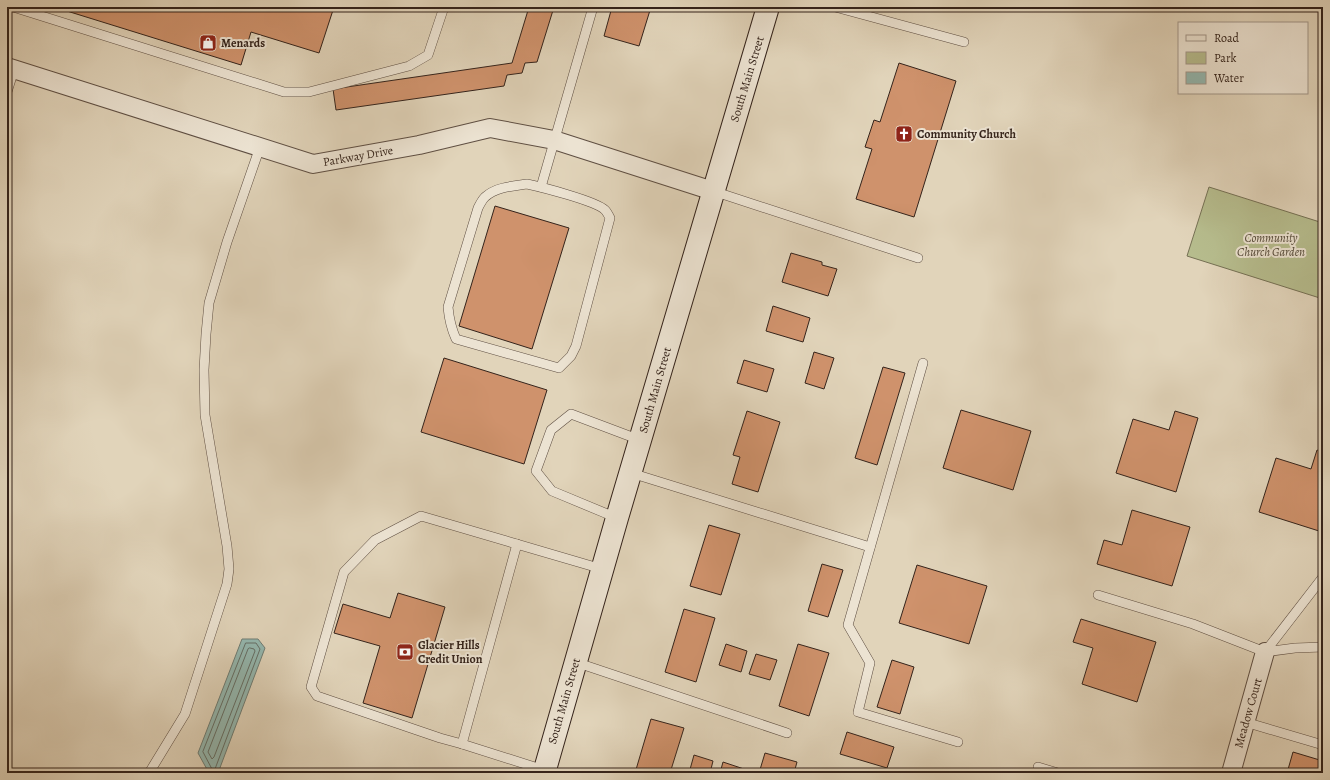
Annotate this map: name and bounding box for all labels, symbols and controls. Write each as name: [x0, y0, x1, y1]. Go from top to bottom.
legend: [1178, 22, 1308, 94]
text: Road: [1214, 30, 1240, 46]
shop icon: Menards: [198, 33, 218, 53]
street label: South Main Street: [726, 34, 768, 124]
place label: Menards: [221, 35, 265, 51]
text: Park: [1214, 50, 1237, 66]
text: Water: [1213, 70, 1244, 86]
church icon: Community Church: [894, 124, 914, 144]
place label: Community Church: [917, 126, 1016, 142]
street label: Parkway Drive: [322, 142, 394, 170]
park label: Community Church Garden: [1237, 230, 1305, 260]
street label: South Main Street: [635, 345, 675, 435]
place label: Glacier Hills Credit Union: [418, 637, 483, 667]
bank icon: Glacier Hills Credit Union: [395, 642, 415, 662]
street label: South Main Street: [544, 656, 584, 746]
street label: Meadow Court: [1230, 676, 1266, 750]

